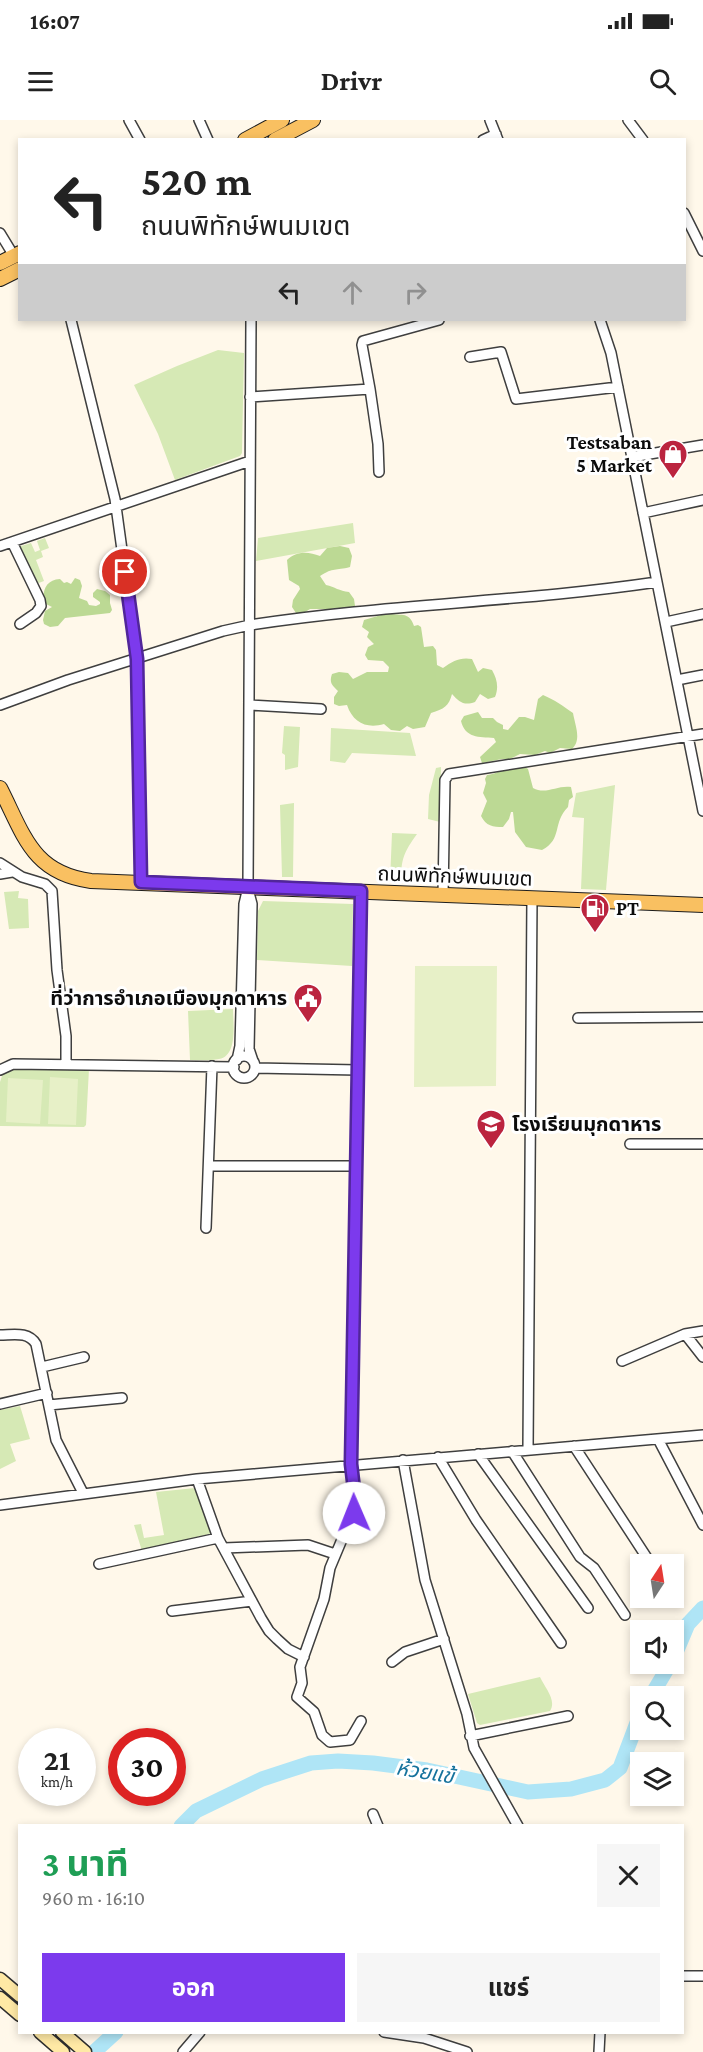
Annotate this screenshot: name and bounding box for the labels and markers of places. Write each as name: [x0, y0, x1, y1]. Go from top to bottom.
place label: Testsaban 5 Market: [566, 431, 653, 476]
shop icon: Testsaban 5 Market: [657, 438, 689, 480]
pin: [99, 546, 150, 597]
fuel station icon: PT: [579, 892, 611, 934]
place label: PT: [616, 897, 639, 919]
public building icon: ที่ว่าการอำเภอเมืองมุกดาหาร: [292, 982, 324, 1024]
place label: ที่ว่าการอำเภอเมืองมุกดาหาร: [50, 984, 287, 1010]
school or university icon: โรงเรียนมุกดาหาร: [475, 1108, 507, 1150]
place label: โรงเรียนมุกดาหาร: [512, 1113, 661, 1136]

